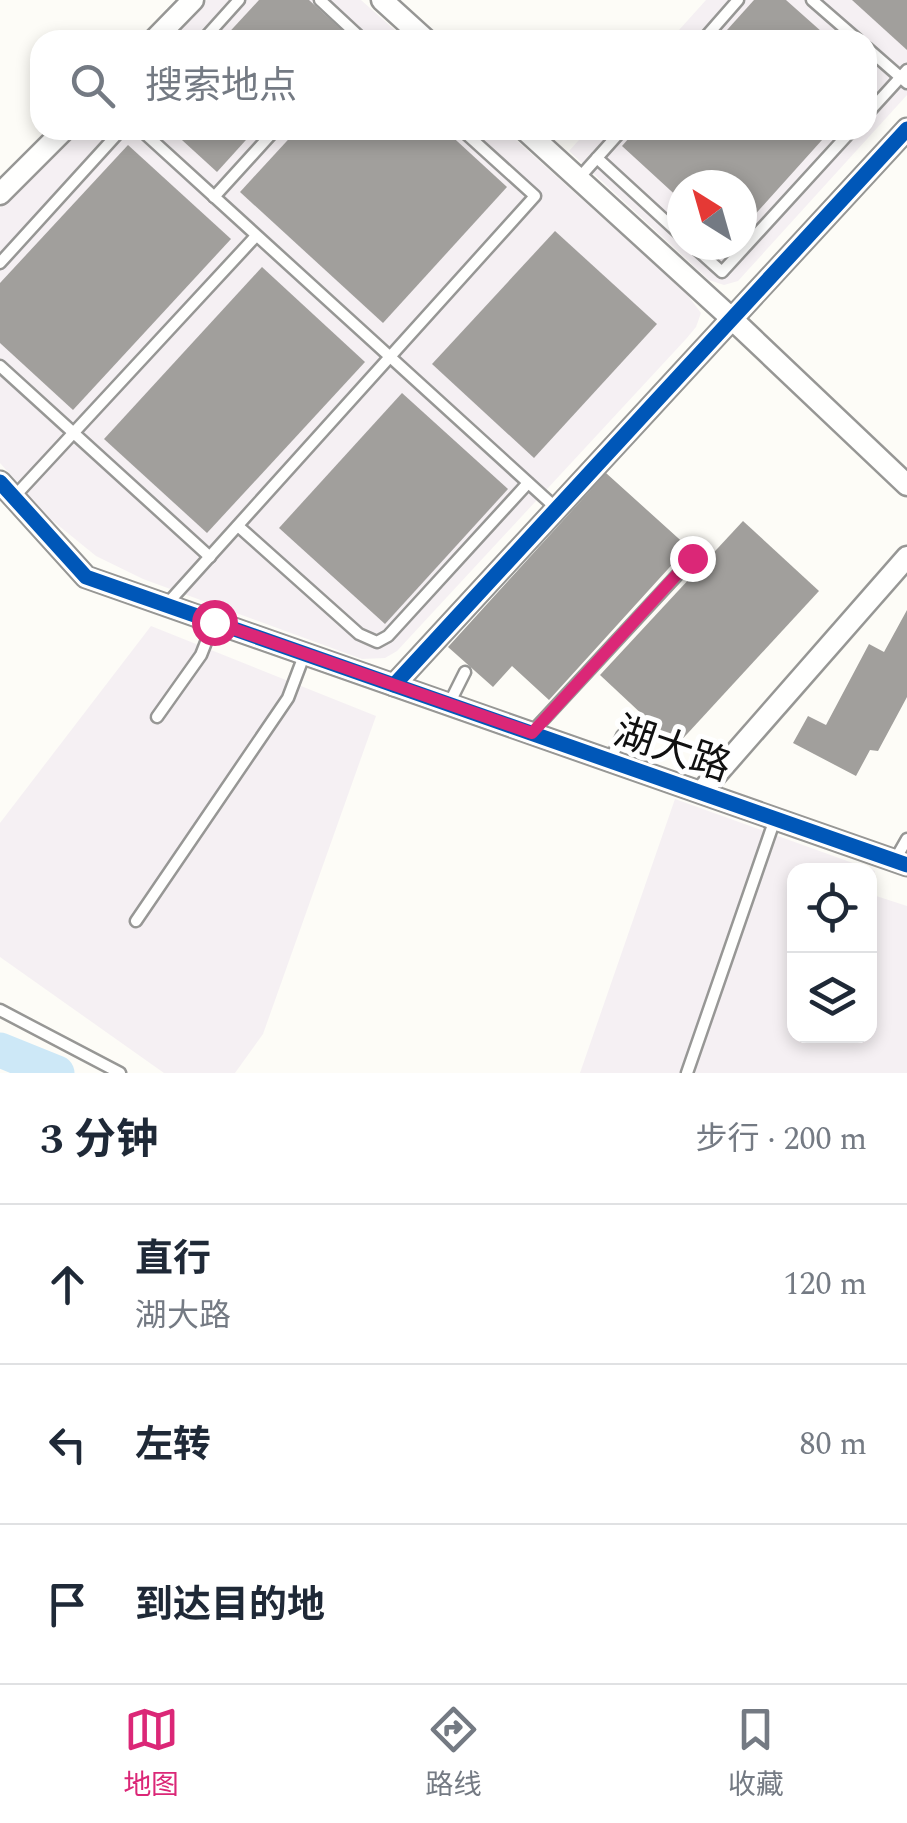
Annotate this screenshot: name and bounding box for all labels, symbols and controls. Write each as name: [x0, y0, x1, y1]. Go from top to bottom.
search box: [30, 30, 877, 140]
icon: search: [65, 58, 120, 113]
text: 搜索地点: [145, 58, 297, 116]
north arrow: [667, 170, 757, 260]
route end: [670, 536, 716, 582]
route start: [192, 600, 238, 646]
street label: 湖大路: [606, 702, 739, 799]
map controls: [787, 863, 877, 1043]
button: locate: [787, 863, 877, 953]
button: layers: [787, 953, 877, 1043]
text: 3 分钟: [40, 1109, 158, 1172]
text: 步行 · 200 m: [695, 1115, 867, 1164]
text: 直行: [135, 1231, 211, 1289]
icon: ahead: [40, 1257, 95, 1312]
text: 120 m: [783, 1260, 867, 1309]
text: 湖大路: [135, 1292, 231, 1341]
icon: left: [40, 1417, 95, 1472]
text: 左转: [135, 1417, 211, 1475]
text: 80 m: [799, 1420, 867, 1469]
icon: arrive: [40, 1577, 95, 1632]
text: 到达目的地: [135, 1577, 325, 1635]
tab: 地图: [123, 1702, 179, 1807]
tab: 路线: [425, 1702, 482, 1807]
tab: 收藏: [728, 1702, 784, 1807]

